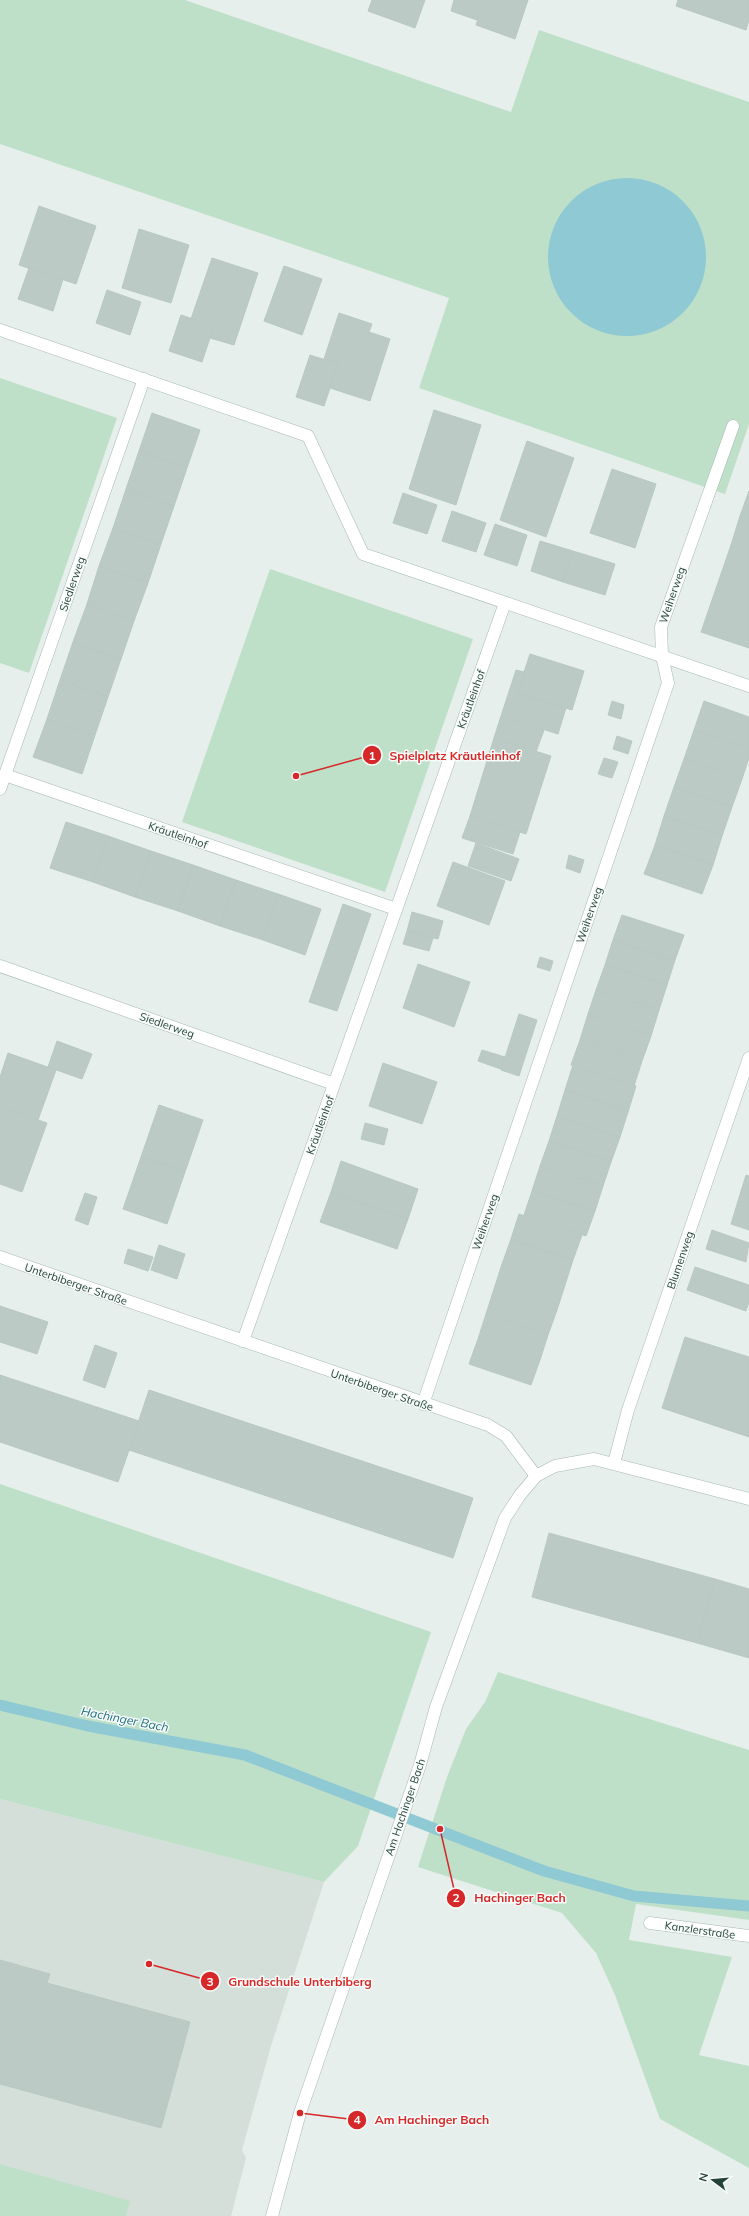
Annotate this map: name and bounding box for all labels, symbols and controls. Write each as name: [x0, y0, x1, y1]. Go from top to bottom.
street label: Siedlerweg: [56, 555, 88, 613]
street label: Weiherweg: [656, 565, 688, 625]
street label: Kräutleinhof: [454, 667, 488, 730]
callout: Spielplatz Kräutleinhof: [362, 743, 529, 767]
text: 1: [368, 748, 376, 763]
text: Spielplatz Kräutleinhof: [390, 748, 521, 763]
street label: Kräutleinhof: [146, 818, 210, 852]
street label: Weiherweg: [573, 885, 605, 945]
street label: Siedlerweg: [138, 1009, 196, 1041]
street label: Kräutleinhof: [303, 1093, 337, 1156]
street label: Weiherweg: [469, 1192, 501, 1252]
street label: Blumenweg: [664, 1229, 696, 1291]
street label: Unterbiberger Straße: [23, 1260, 129, 1308]
street label: Unterbiberger Straße: [329, 1366, 435, 1414]
water label: Hachinger Bach: [80, 1703, 170, 1735]
street label: Am Hachinger Bach: [382, 1756, 428, 1858]
callout: Hachinger Bach: [446, 1886, 574, 1910]
text: 2: [452, 1890, 460, 1905]
text: Hachinger Bach: [474, 1890, 566, 1905]
street label: Kanzlerstraße: [664, 1918, 736, 1942]
callout: Grundschule Unterbiberg: [200, 1969, 380, 1993]
text: 3: [206, 1974, 214, 1989]
text: Grundschule Unterbiberg: [228, 1974, 372, 1989]
callout: Am Hachinger Bach: [347, 2108, 498, 2132]
text: 4: [353, 2112, 361, 2127]
text: Am Hachinger Bach: [375, 2112, 489, 2127]
north arrow: [693, 2160, 733, 2200]
text: N: [696, 2171, 711, 2183]

